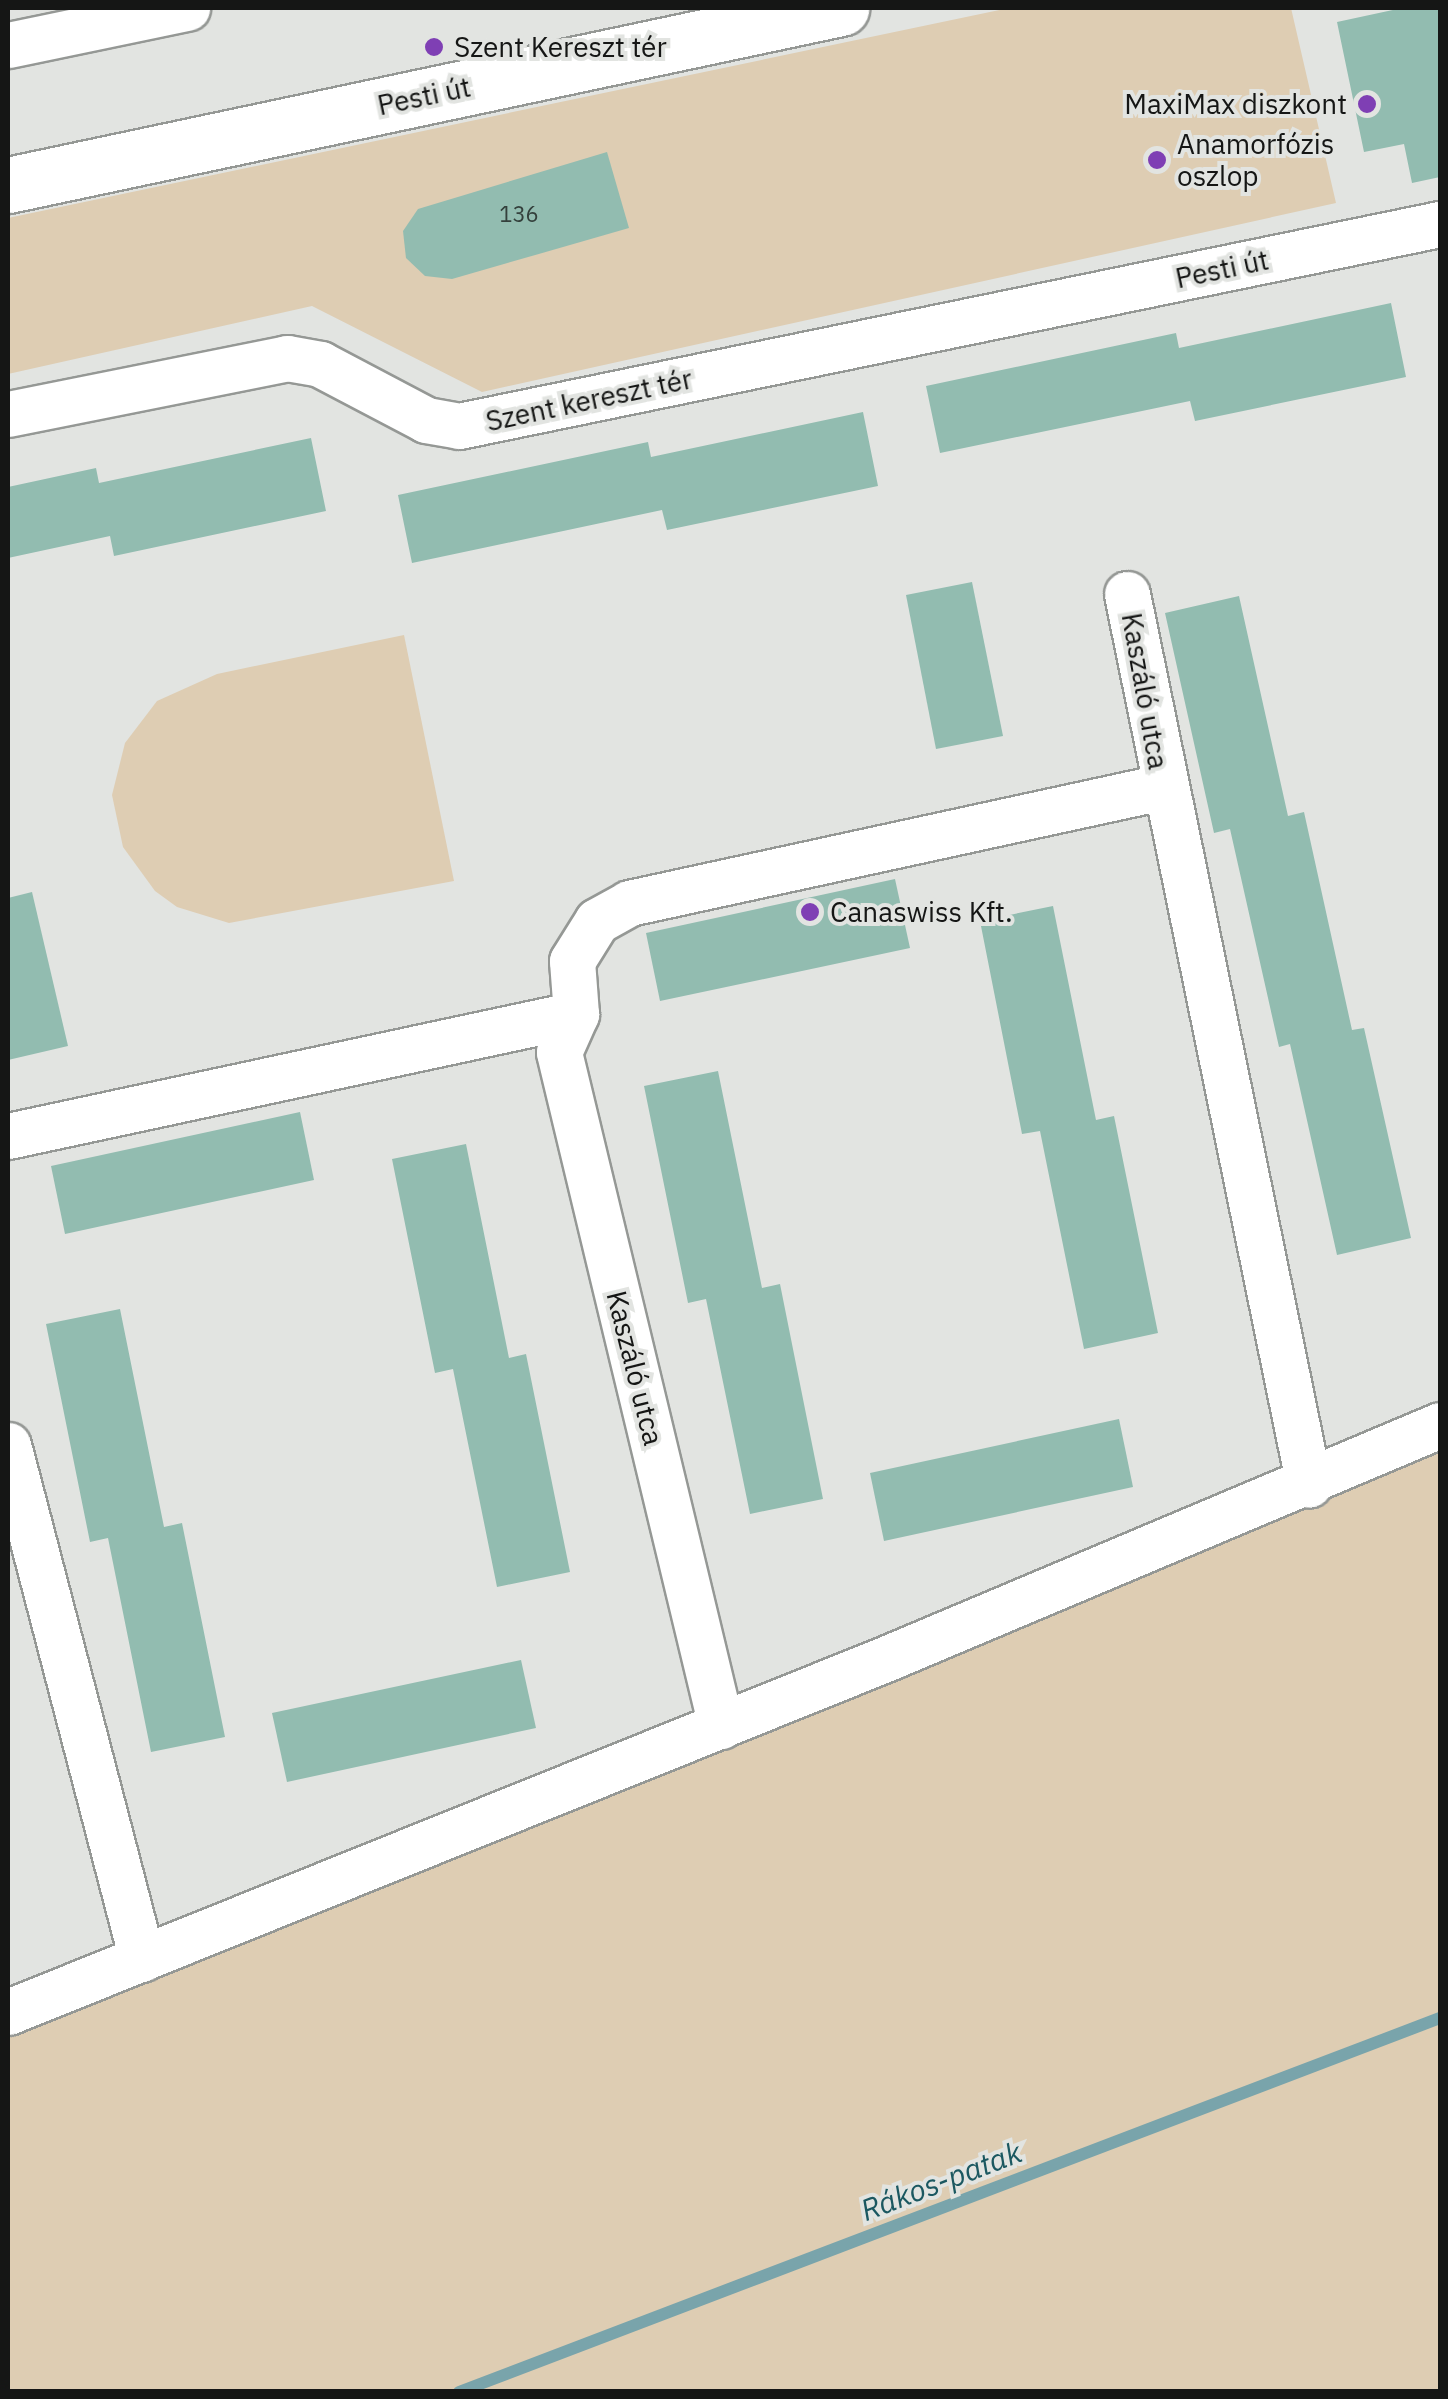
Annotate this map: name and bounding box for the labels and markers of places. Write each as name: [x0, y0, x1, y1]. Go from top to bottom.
place label: Szent Kereszt tér: [454, 30, 667, 64]
marker: Szent Kereszt tér: [423, 36, 445, 58]
place label: MaxiMax diszkont: [1124, 87, 1347, 121]
marker: MaxiMax diszkont: [1356, 93, 1378, 115]
place label: Anamorfózis oszlop: [1177, 127, 1334, 193]
marker: Anamorfózis oszlop: [1146, 149, 1168, 171]
place label: Canaswiss Kft.: [830, 895, 1013, 929]
marker: Canaswiss Kft.: [799, 901, 821, 923]

